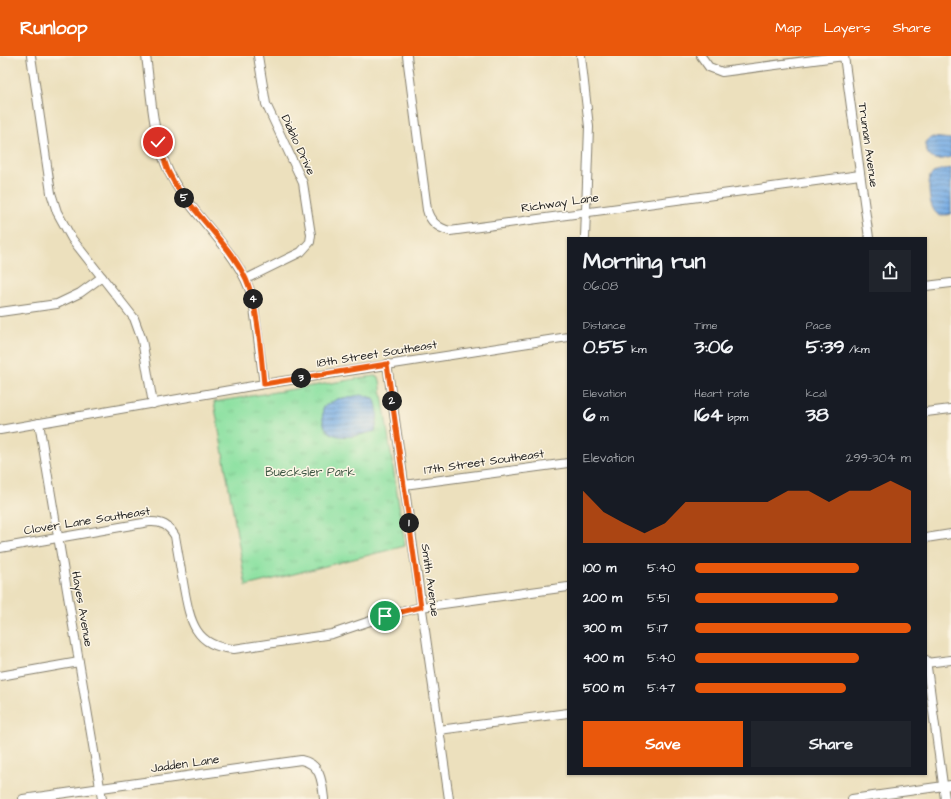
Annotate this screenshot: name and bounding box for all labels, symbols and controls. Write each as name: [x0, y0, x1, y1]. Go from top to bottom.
text: Runloop: [20, 15, 88, 42]
text: Map: [775, 18, 802, 38]
text: Layers: [824, 18, 871, 38]
text: Share: [893, 18, 931, 38]
street label: Truman Avenue: [854, 102, 882, 189]
street label: Diablo Drive: [277, 112, 320, 178]
pin: [141, 125, 175, 159]
icon: check: [147, 131, 169, 153]
pin: 5: [174, 188, 194, 208]
street label: Richway Lane: [520, 189, 600, 218]
text: 5: [180, 190, 188, 205]
text: Morning run: [583, 246, 706, 277]
button: share: [869, 250, 911, 292]
text: 06:08: [583, 277, 618, 295]
pin: 4: [243, 289, 263, 309]
text: 4: [249, 291, 257, 306]
text: Distance: [583, 318, 626, 333]
text: Time: [694, 318, 717, 333]
text: Pace: [806, 318, 831, 333]
text: 0.55: [583, 333, 627, 361]
text: 3:06: [694, 333, 733, 361]
text: 5:39: [806, 333, 845, 361]
street label: 18th Street Southeast: [316, 336, 439, 372]
text: km: [627, 342, 646, 357]
text: /km: [845, 342, 869, 357]
pin: 3: [291, 368, 311, 388]
text: 3: [298, 370, 304, 385]
text: Elevation: [583, 386, 626, 401]
text: Heart rate: [694, 386, 750, 401]
text: kcal: [806, 386, 827, 401]
pin: 2: [382, 391, 402, 411]
text: 2: [389, 393, 395, 408]
text: 6: [583, 401, 596, 429]
text: 164: [694, 401, 723, 429]
text: 38: [806, 401, 829, 429]
text: m: [596, 410, 609, 425]
text: bpm: [723, 410, 748, 425]
street label: 17th Street Southeast: [423, 445, 545, 479]
text: Elevation: [583, 449, 634, 467]
text: 299–304 m: [846, 449, 911, 467]
park label: Buecksler Park: [265, 464, 355, 481]
street label: Clover Lane Southeast: [23, 503, 152, 539]
pin: 1: [399, 513, 419, 533]
text: 1: [408, 515, 410, 530]
street label: Smith Avenue: [416, 542, 444, 618]
text: 100 m: [583, 559, 616, 577]
text: 5:40: [647, 559, 675, 577]
street label: Hayes Avenue: [66, 570, 97, 649]
text: 200 m: [583, 589, 622, 607]
text: 5:51: [647, 589, 669, 607]
pin: [368, 599, 402, 633]
icon: arrive: [374, 605, 396, 627]
text: 300 m: [583, 619, 621, 637]
text: 5:17: [647, 619, 668, 637]
text: 400 m: [583, 649, 624, 667]
text: 5:40: [647, 649, 675, 667]
text: 500 m: [583, 679, 624, 697]
text: 5:47: [647, 679, 675, 697]
button: Save: [583, 721, 743, 767]
button: Share: [751, 721, 911, 767]
street label: Jadden Lane: [150, 751, 221, 777]

